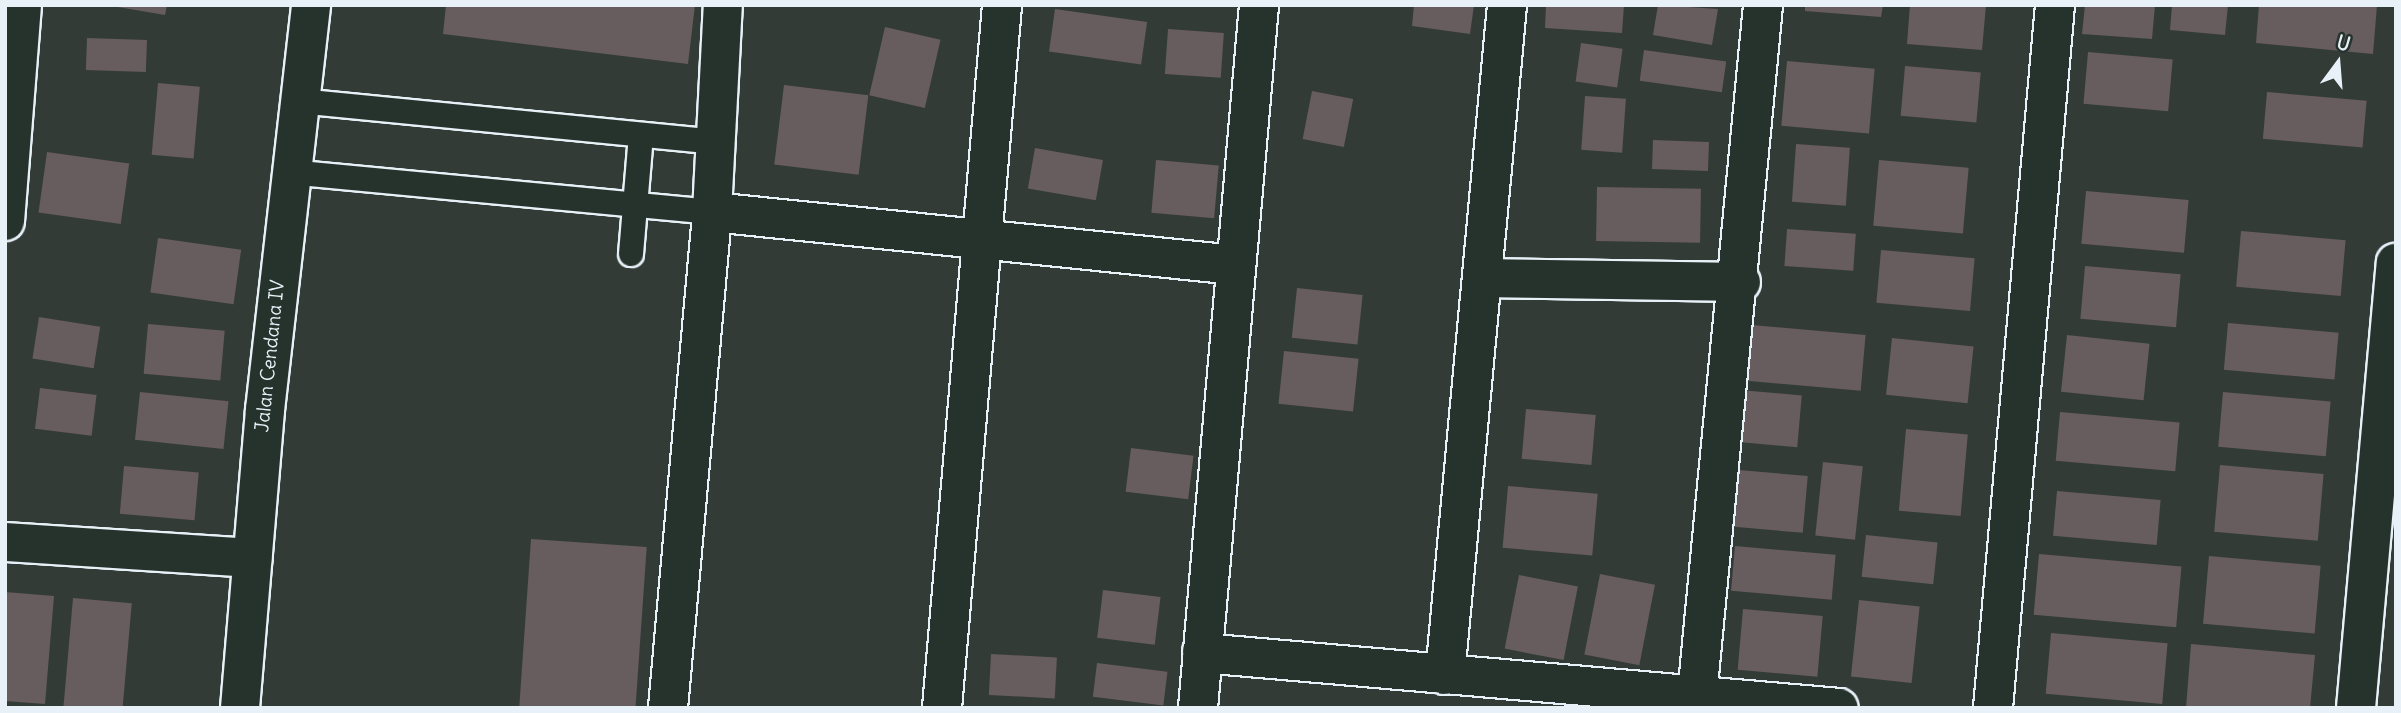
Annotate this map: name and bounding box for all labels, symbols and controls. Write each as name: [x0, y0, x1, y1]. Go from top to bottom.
north arrow: [2303, 28, 2373, 98]
text: U: [2334, 29, 2353, 56]
street label: Jalan Cendana IV: [251, 279, 289, 433]

